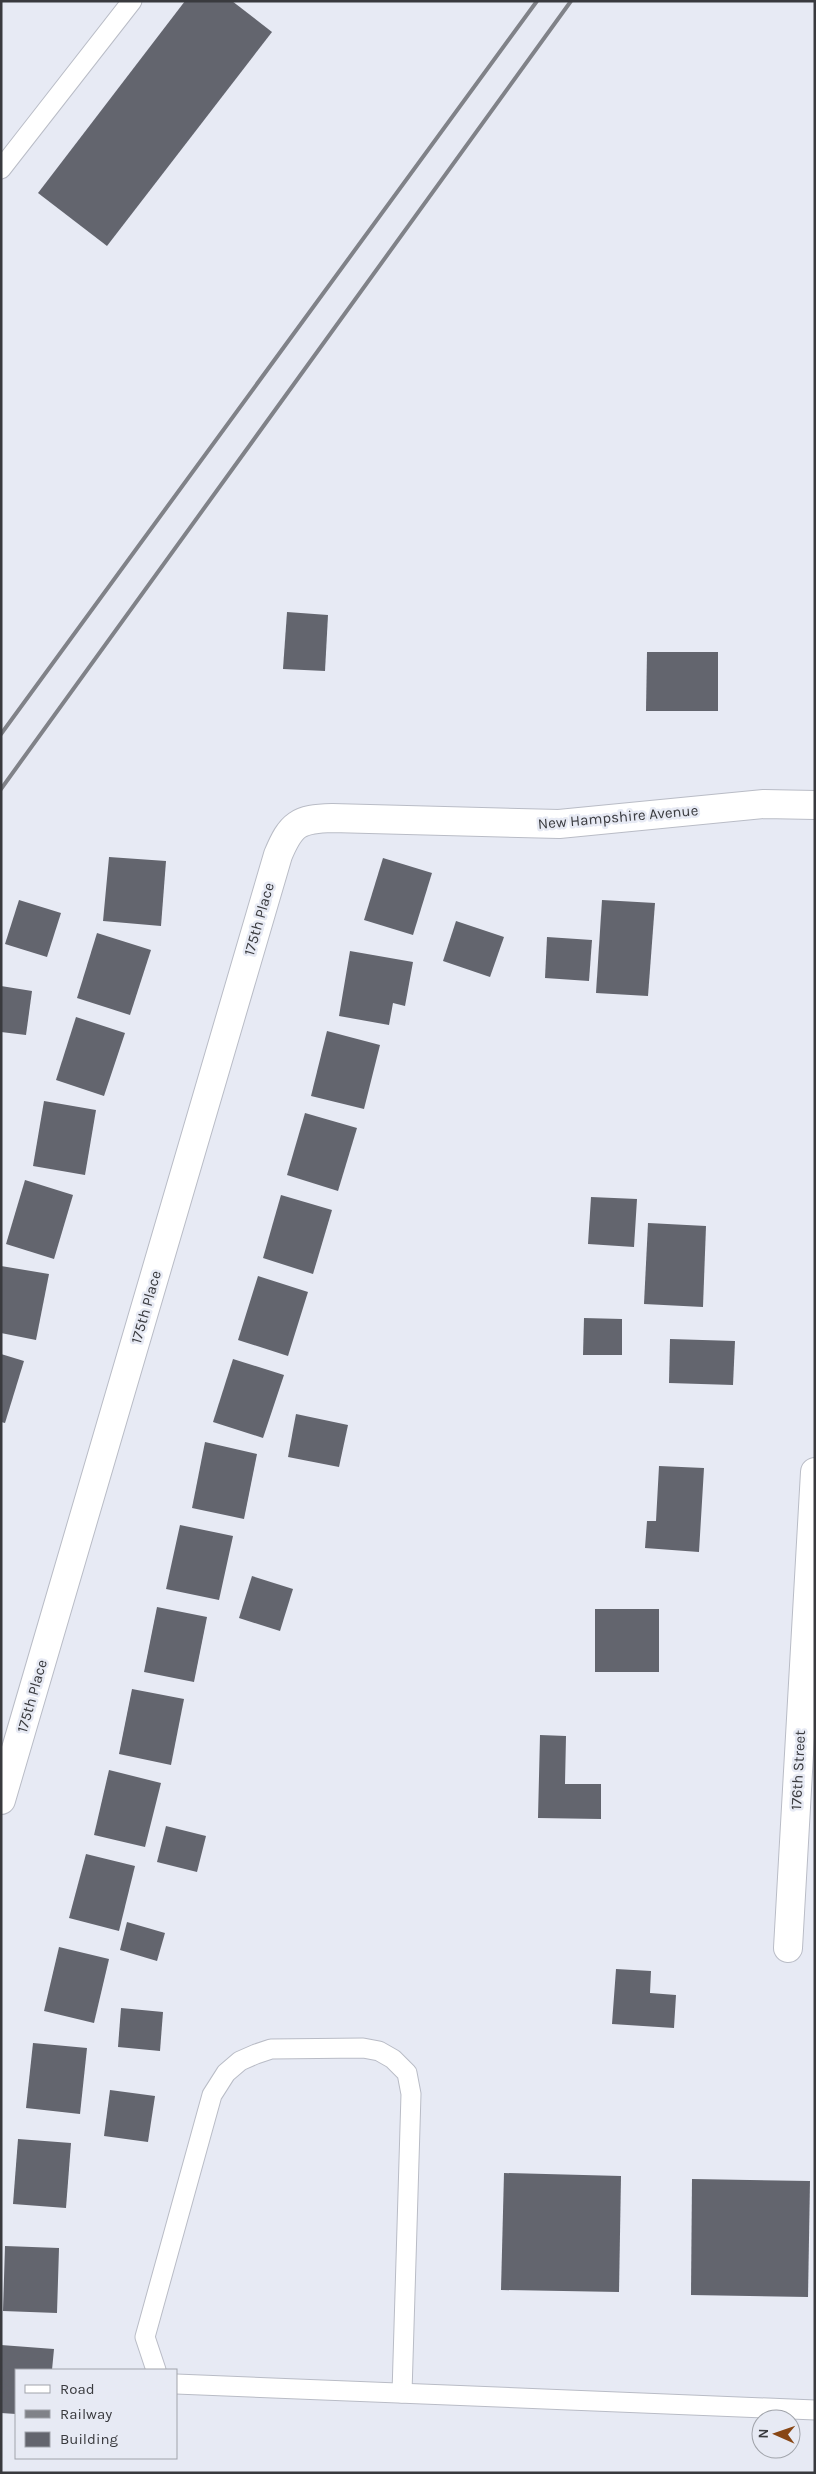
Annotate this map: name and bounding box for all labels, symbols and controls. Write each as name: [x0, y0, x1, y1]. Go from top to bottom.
street label: New Hampshire Avenue: [537, 801, 699, 833]
street label: 175th Place: [240, 881, 278, 957]
street label: 175th Place: [127, 1269, 165, 1345]
street label: 175th Place: [13, 1658, 51, 1734]
street label: 176th Street: [787, 1729, 809, 1810]
legend: [15, 2369, 178, 2459]
text: Road: [60, 2380, 95, 2398]
text: Railway: [60, 2405, 112, 2423]
north arrow: [751, 2409, 801, 2459]
text: N: [755, 2428, 772, 2439]
text: Building: [60, 2430, 118, 2448]

